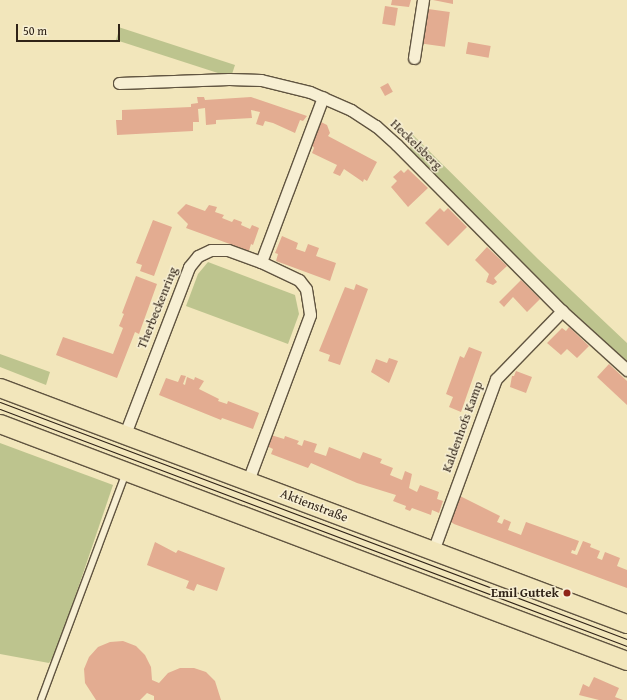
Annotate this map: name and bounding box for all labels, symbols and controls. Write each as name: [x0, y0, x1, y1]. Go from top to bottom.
scale bar: [18, 16, 122, 42]
text: 50 m: [23, 22, 47, 39]
street label: Heckelsberg: [387, 116, 445, 174]
street label: Therbeckenring: [134, 265, 182, 351]
street label: Kaldenhofs Kamp: [439, 379, 487, 475]
street label: Aktienstraße: [278, 486, 350, 526]
place label: Emil Guttek: [491, 585, 559, 601]
marker: Emil Guttek: [562, 588, 572, 598]

